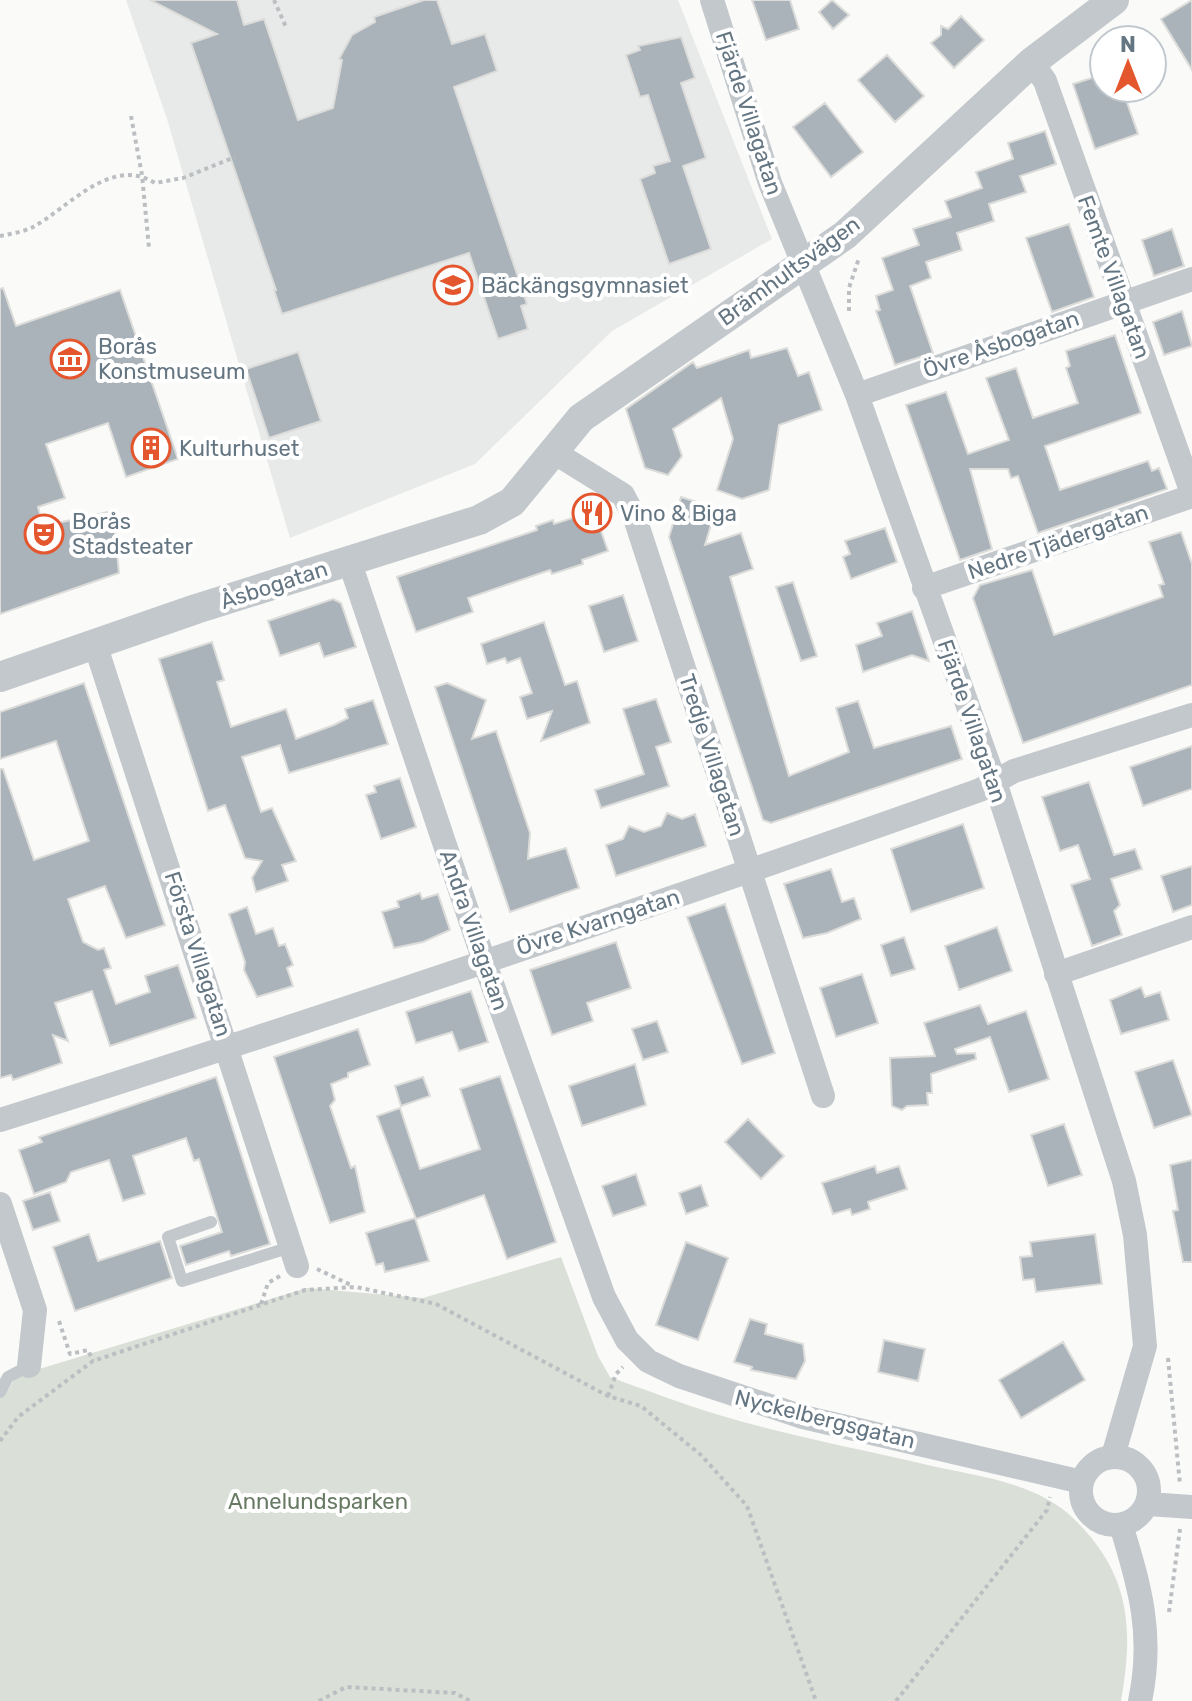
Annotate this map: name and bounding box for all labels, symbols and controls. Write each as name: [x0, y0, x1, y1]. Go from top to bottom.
north arrow: [1088, 24, 1168, 104]
street label: Fjärde Villagatan: [710, 28, 788, 198]
text: N: [1120, 31, 1136, 58]
street label: Femte Villagatan: [1072, 192, 1156, 362]
street label: Brämhultsvägen: [713, 211, 865, 331]
school or university icon: Bäckängsgymnasiet: [432, 264, 474, 306]
place label: Bäckängsgymnasiet: [481, 272, 689, 299]
street label: Övre Åsbogatan: [919, 305, 1083, 383]
place label: Borås Konstmuseum: [98, 333, 245, 385]
museum icon: Borås Konstmuseum: [49, 338, 91, 380]
building icon: Kulturhuset: [130, 427, 172, 469]
place label: Kulturhuset: [179, 435, 300, 462]
restaurant icon: Vino & Biga: [571, 492, 613, 534]
street label: Nedre Tjädergatan: [964, 498, 1152, 586]
place label: Vino & Biga: [620, 500, 737, 527]
place label: Borås Stadsteater: [72, 508, 194, 560]
theatre icon: Borås Stadsteater: [23, 513, 65, 555]
street label: Åsbogatan: [217, 555, 331, 615]
street label: Fjärde Villagatan: [931, 636, 1013, 806]
street label: Tredje Villagatan: [673, 670, 751, 840]
street label: Andra Villagatan: [434, 846, 514, 1014]
street label: Första Villagatan: [159, 868, 237, 1040]
street label: Övre Kvarngatan: [513, 883, 683, 961]
street label: Nyckelbergsgatan: [732, 1384, 918, 1454]
park label: Annelundsparken: [228, 1488, 408, 1515]

